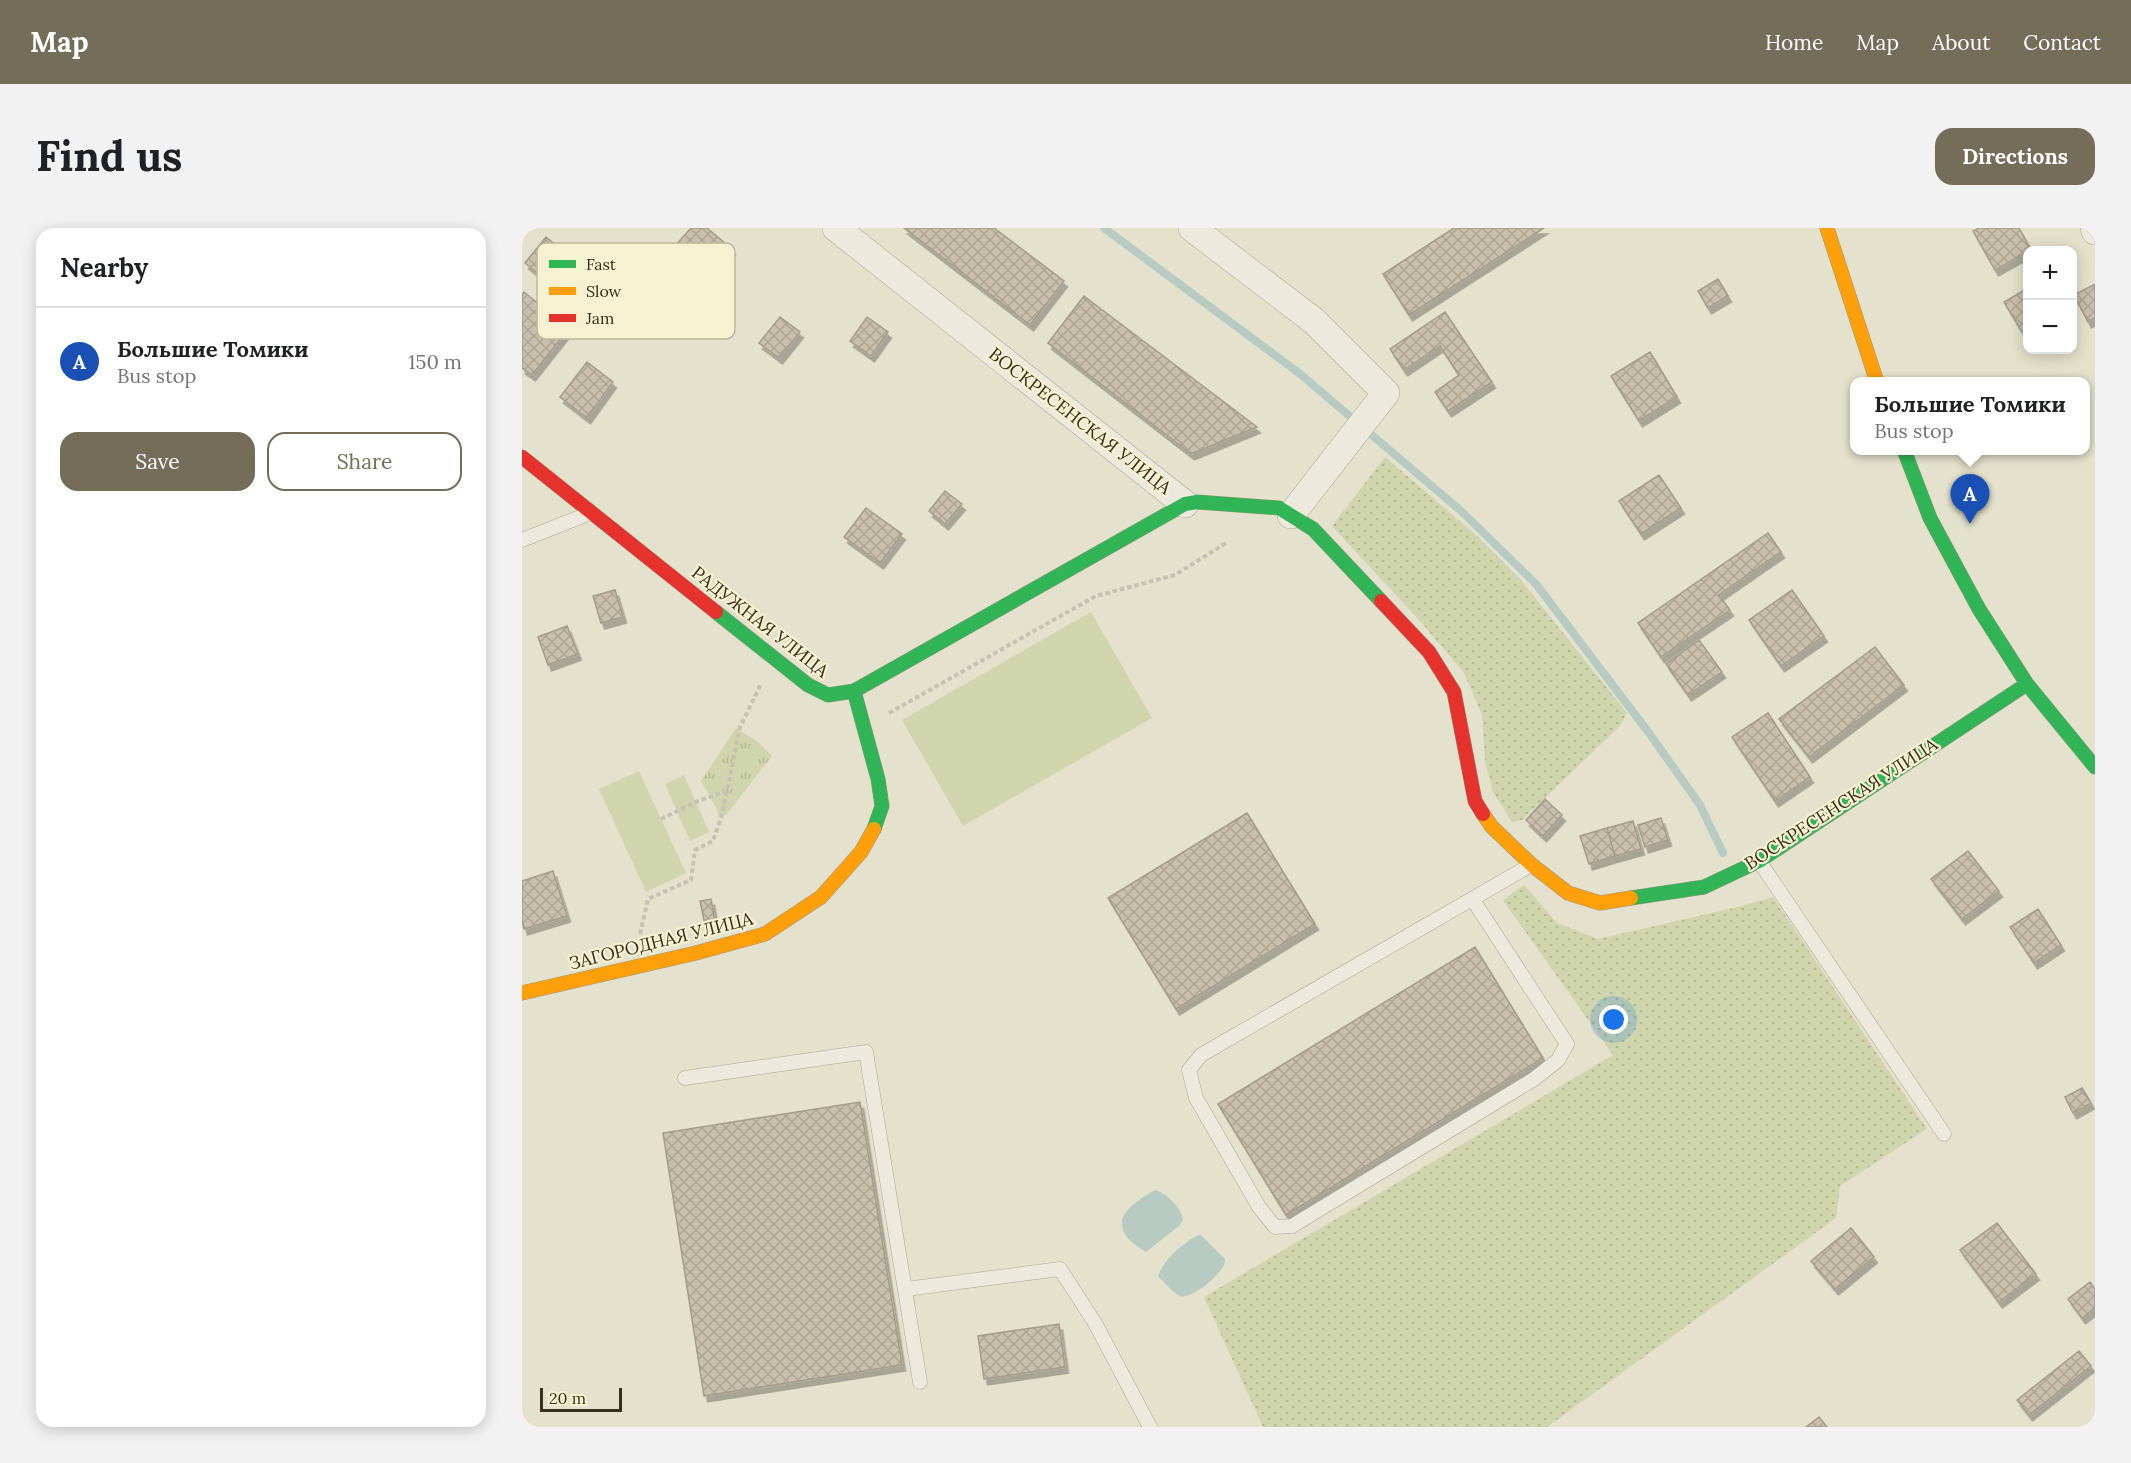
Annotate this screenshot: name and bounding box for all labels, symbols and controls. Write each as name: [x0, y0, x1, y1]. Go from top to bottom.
text: Map: [30, 24, 89, 60]
text: Home: [1765, 29, 1823, 56]
text: Map: [1856, 29, 1899, 56]
text: About: [1932, 29, 1990, 56]
text: Contact: [2023, 29, 2101, 56]
button: Directions: [1935, 128, 2095, 185]
text: Find us: [36, 129, 182, 183]
legend: [537, 243, 735, 339]
map controls: [2023, 246, 2077, 354]
button: +: [2023, 246, 2077, 300]
text: Nearby: [60, 251, 148, 284]
text: Fast: [586, 254, 617, 274]
text: Slow: [586, 281, 622, 301]
button: −: [2023, 300, 2077, 354]
text: Jam: [585, 308, 614, 328]
text: Большие Томики: [117, 335, 309, 363]
street label: ВОСКРЕСЕНСКАЯ УЛИЦА: [984, 342, 1177, 500]
text: A: [73, 349, 86, 374]
text: 150 m: [408, 349, 462, 374]
text: Bus stop: [117, 363, 196, 388]
popup: [1850, 377, 2090, 455]
text: Большие Томики: [1874, 390, 2066, 418]
text: Bus stop: [1874, 418, 1954, 443]
button: Save: [60, 432, 255, 491]
button: Share: [267, 432, 462, 491]
pin: A: [1950, 474, 1990, 524]
street label: РАДУЖНАЯ УЛИЦА: [687, 561, 834, 683]
street label: ВОСКРЕСЕНСКАЯ УЛИЦА: [1740, 732, 1942, 875]
street label: ЗАГОРОДНАЯ УЛИЦА: [567, 906, 756, 974]
your location: [1599, 1005, 1628, 1034]
scale bar: [540, 1385, 622, 1412]
text: 20 m: [549, 1388, 586, 1408]

